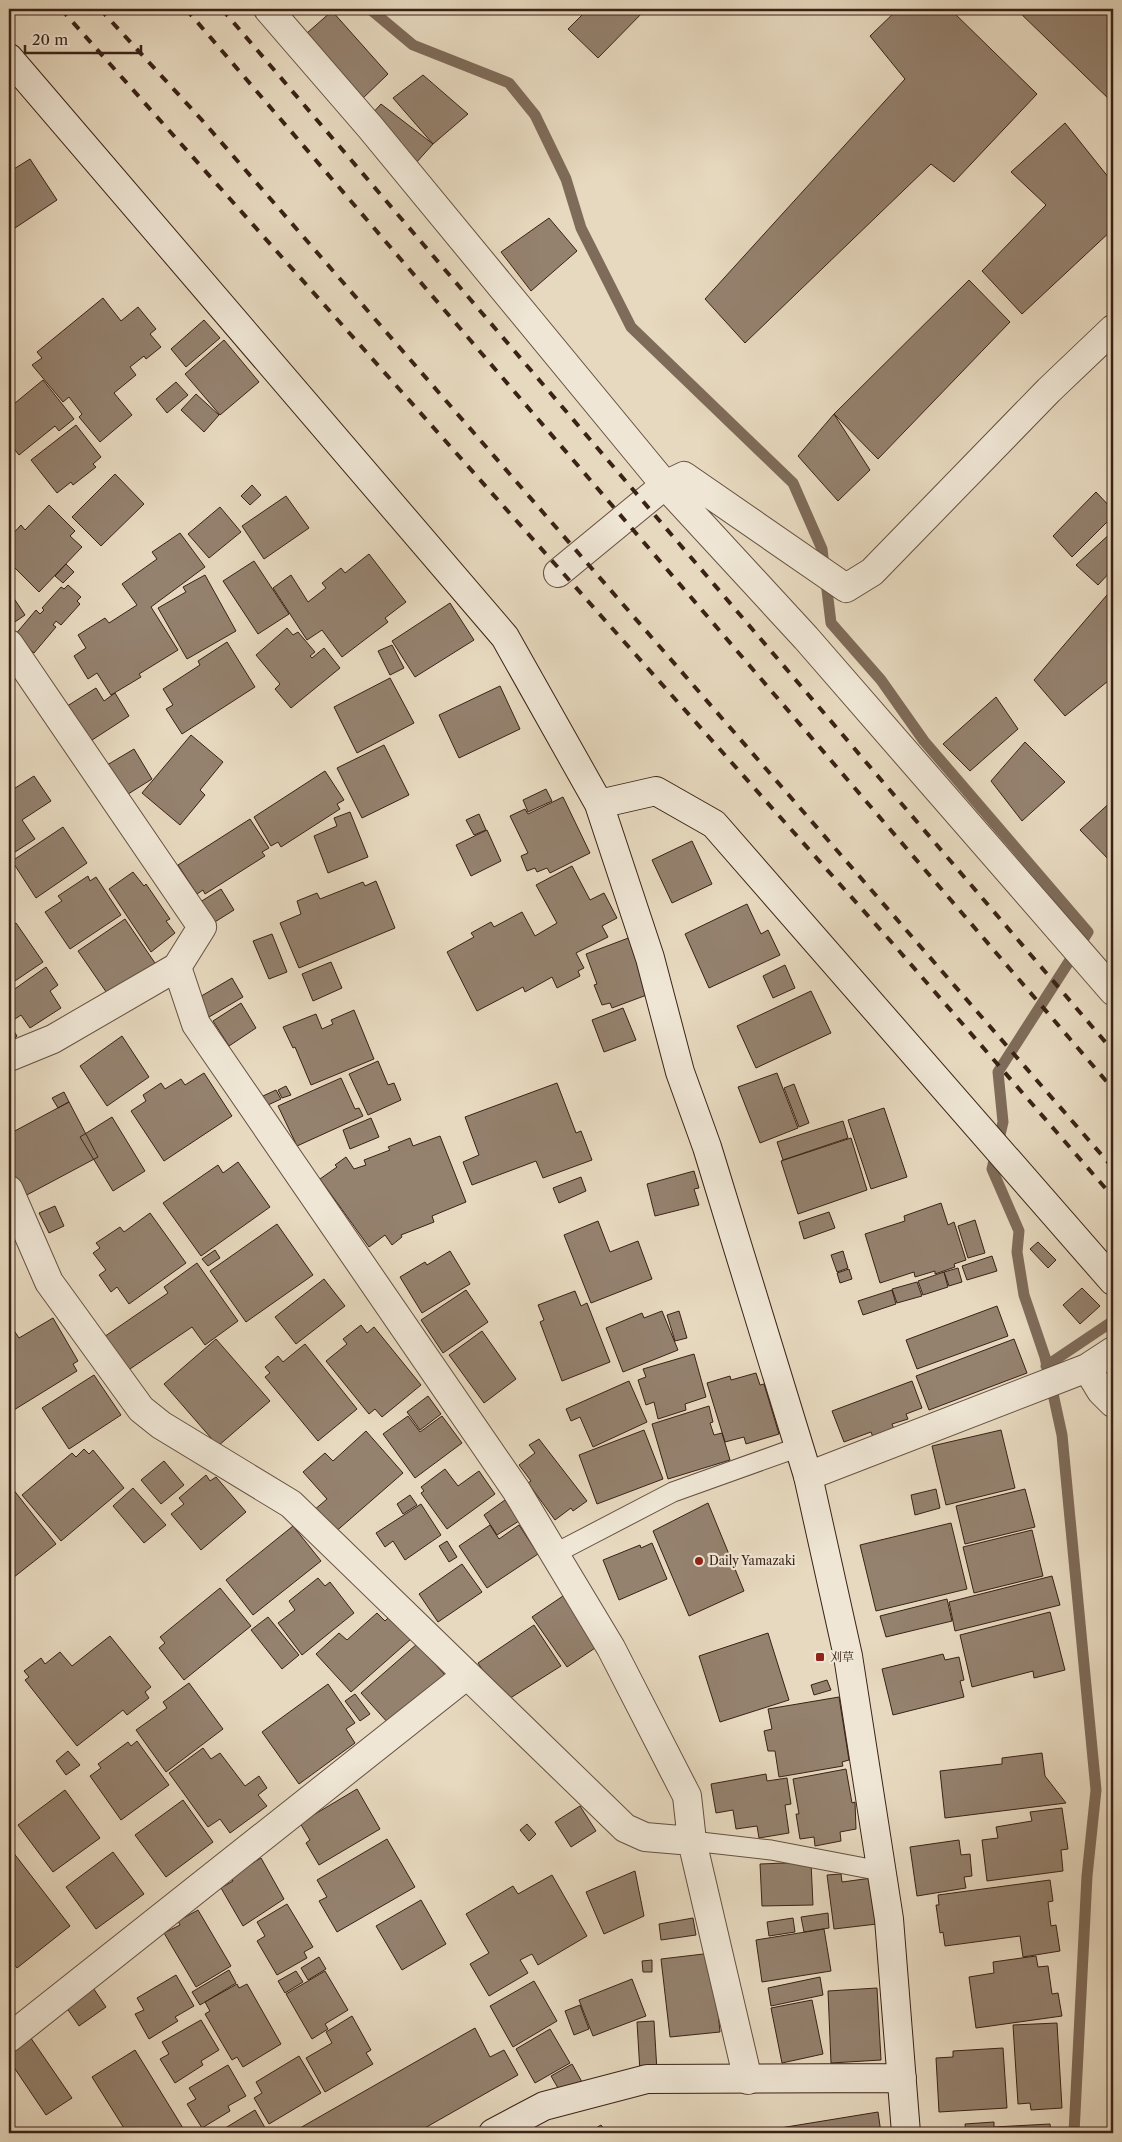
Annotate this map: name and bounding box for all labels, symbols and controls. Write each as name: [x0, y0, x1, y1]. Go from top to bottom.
scale bar: [25, 22, 141, 54]
text: 20 m: [32, 30, 68, 49]
place label: Daily Yamazaki: [709, 1553, 796, 1568]
marker: Daily Yamazaki: [693, 1555, 705, 1567]
place label: 刈草: [830, 1649, 854, 1664]
marker: 刈草: [814, 1651, 826, 1663]

